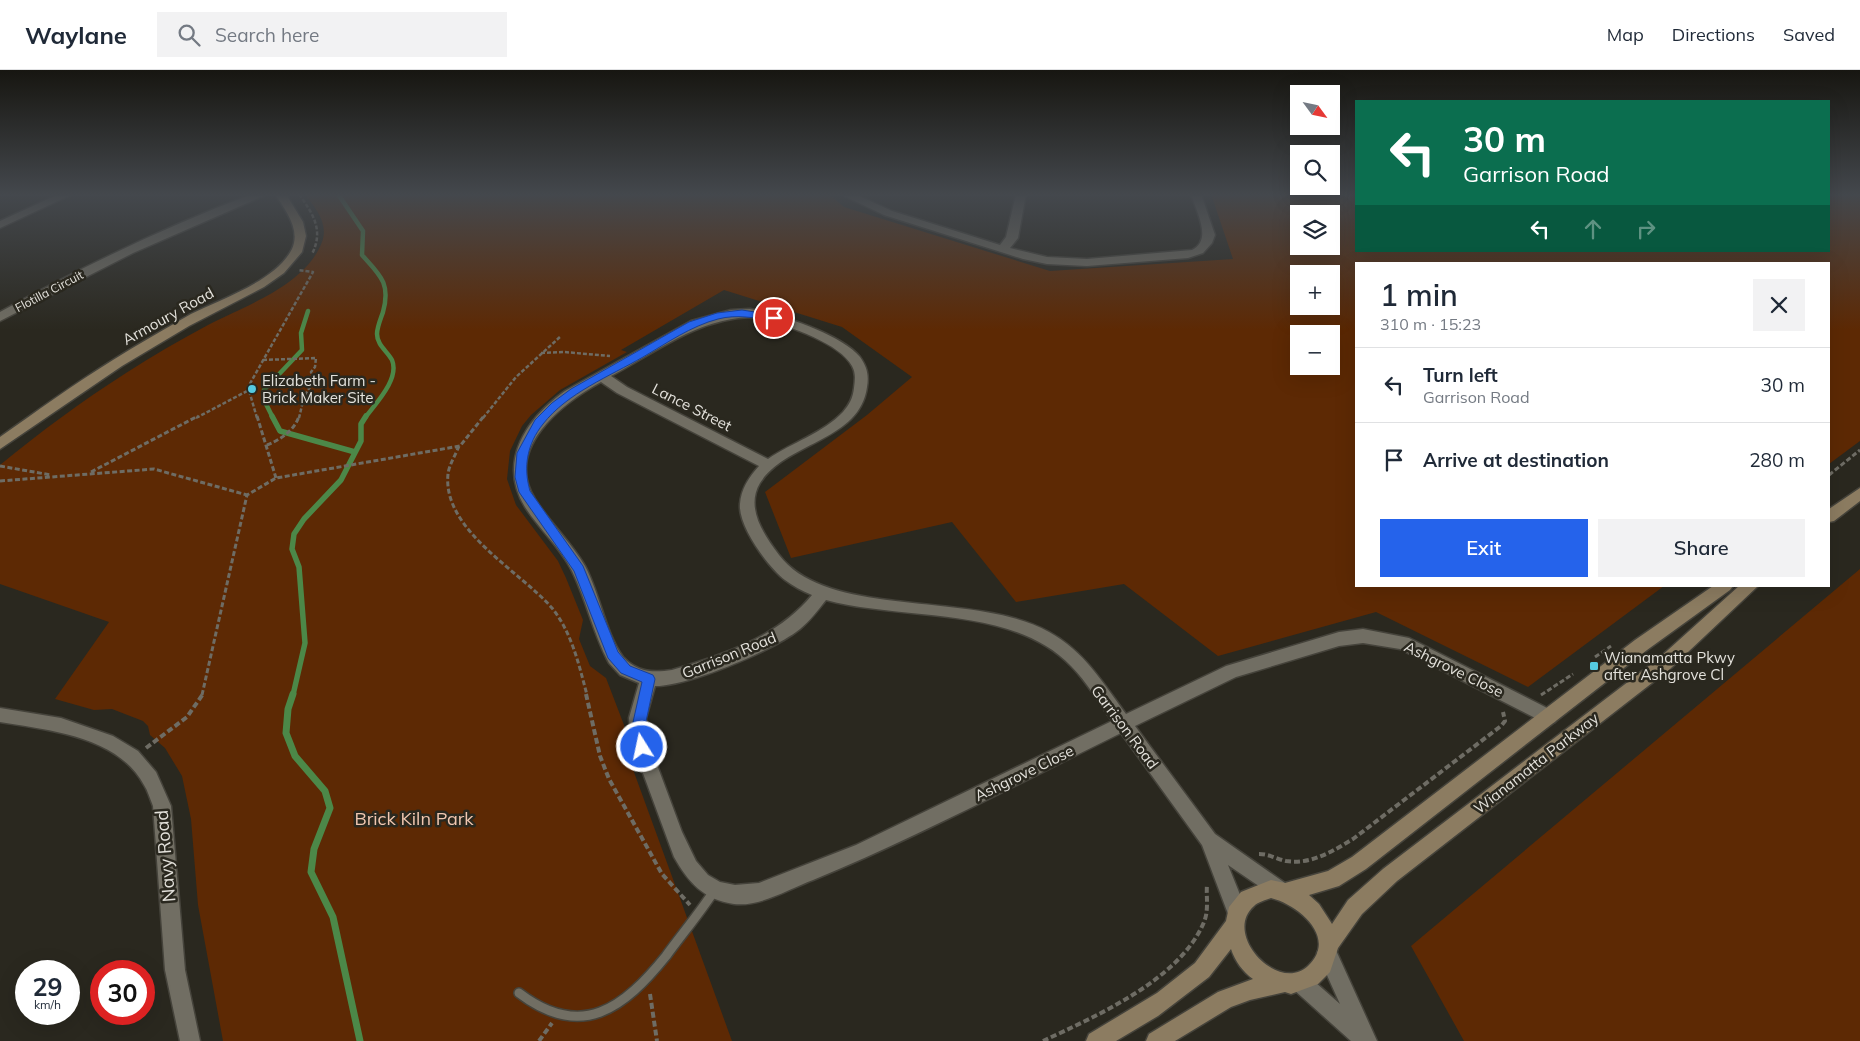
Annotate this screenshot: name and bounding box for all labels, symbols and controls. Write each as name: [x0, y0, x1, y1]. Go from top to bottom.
search box: [157, 12, 507, 57]
text: Waylane: [25, 20, 127, 50]
icon: search: [175, 21, 203, 49]
text: Search here: [215, 23, 319, 47]
text: Map: [1607, 23, 1644, 46]
text: Directions: [1672, 23, 1755, 46]
text: Saved: [1783, 23, 1835, 46]
north arrow: [1290, 85, 1340, 135]
map controls: [1290, 85, 1340, 375]
text: 30 m: [1463, 117, 1546, 161]
icon: left: [1380, 120, 1445, 185]
button: search: [1290, 145, 1340, 195]
text: Garrison Road: [1463, 160, 1610, 188]
button: layers: [1290, 205, 1340, 255]
icon: left: [1526, 215, 1554, 243]
icon: ahead: [1579, 215, 1607, 243]
icon: right: [1632, 215, 1660, 243]
button: +: [1290, 265, 1340, 315]
street label: Flotilla Circuit: [12, 267, 86, 315]
text: 1 min: [1380, 276, 1458, 314]
button: close: [1753, 279, 1805, 331]
street label: Armoury Road: [119, 283, 217, 349]
pin: [753, 297, 795, 339]
icon: arrive: [760, 304, 788, 332]
text: 310 m · 15:23: [1380, 314, 1481, 334]
button: −: [1290, 325, 1340, 375]
text: Turn left: [1423, 363, 1498, 387]
place label: Elizabeth Farm - Brick Maker Site: [262, 371, 376, 407]
icon: left: [1380, 371, 1408, 399]
text: 30 m: [1761, 373, 1805, 397]
street label: Lance Street: [649, 379, 735, 435]
marker: Elizabeth Farm - Brick Maker Site: [246, 383, 258, 395]
text: Garrison Road: [1423, 387, 1530, 407]
icon: arrive: [1380, 446, 1408, 474]
text: Arrive at destination: [1423, 448, 1609, 472]
text: 280 m: [1749, 448, 1805, 472]
button: Exit: [1380, 519, 1588, 577]
button: Share: [1598, 519, 1805, 577]
street label: Garrison Road: [679, 627, 779, 683]
street label: Ashgrove Close: [1401, 637, 1507, 701]
place label: Wianamatta Pkwy after Ashgrove Cl: [1604, 648, 1735, 684]
marker: Wianamatta Pkwy after Ashgrove Cl: [1588, 660, 1600, 672]
street label: Garrison Road: [1087, 681, 1163, 773]
street label: Wianamatta Parkway: [1470, 708, 1602, 818]
position arrow: [615, 720, 667, 772]
street label: Ashgrove Close: [971, 741, 1077, 805]
park label: Brick Kiln Park: [354, 807, 474, 830]
street label: Navy Road: [150, 809, 180, 903]
speed limit sign: 30: [90, 960, 155, 1025]
text: 29: [32, 971, 63, 1002]
text: km/h: [34, 997, 61, 1012]

